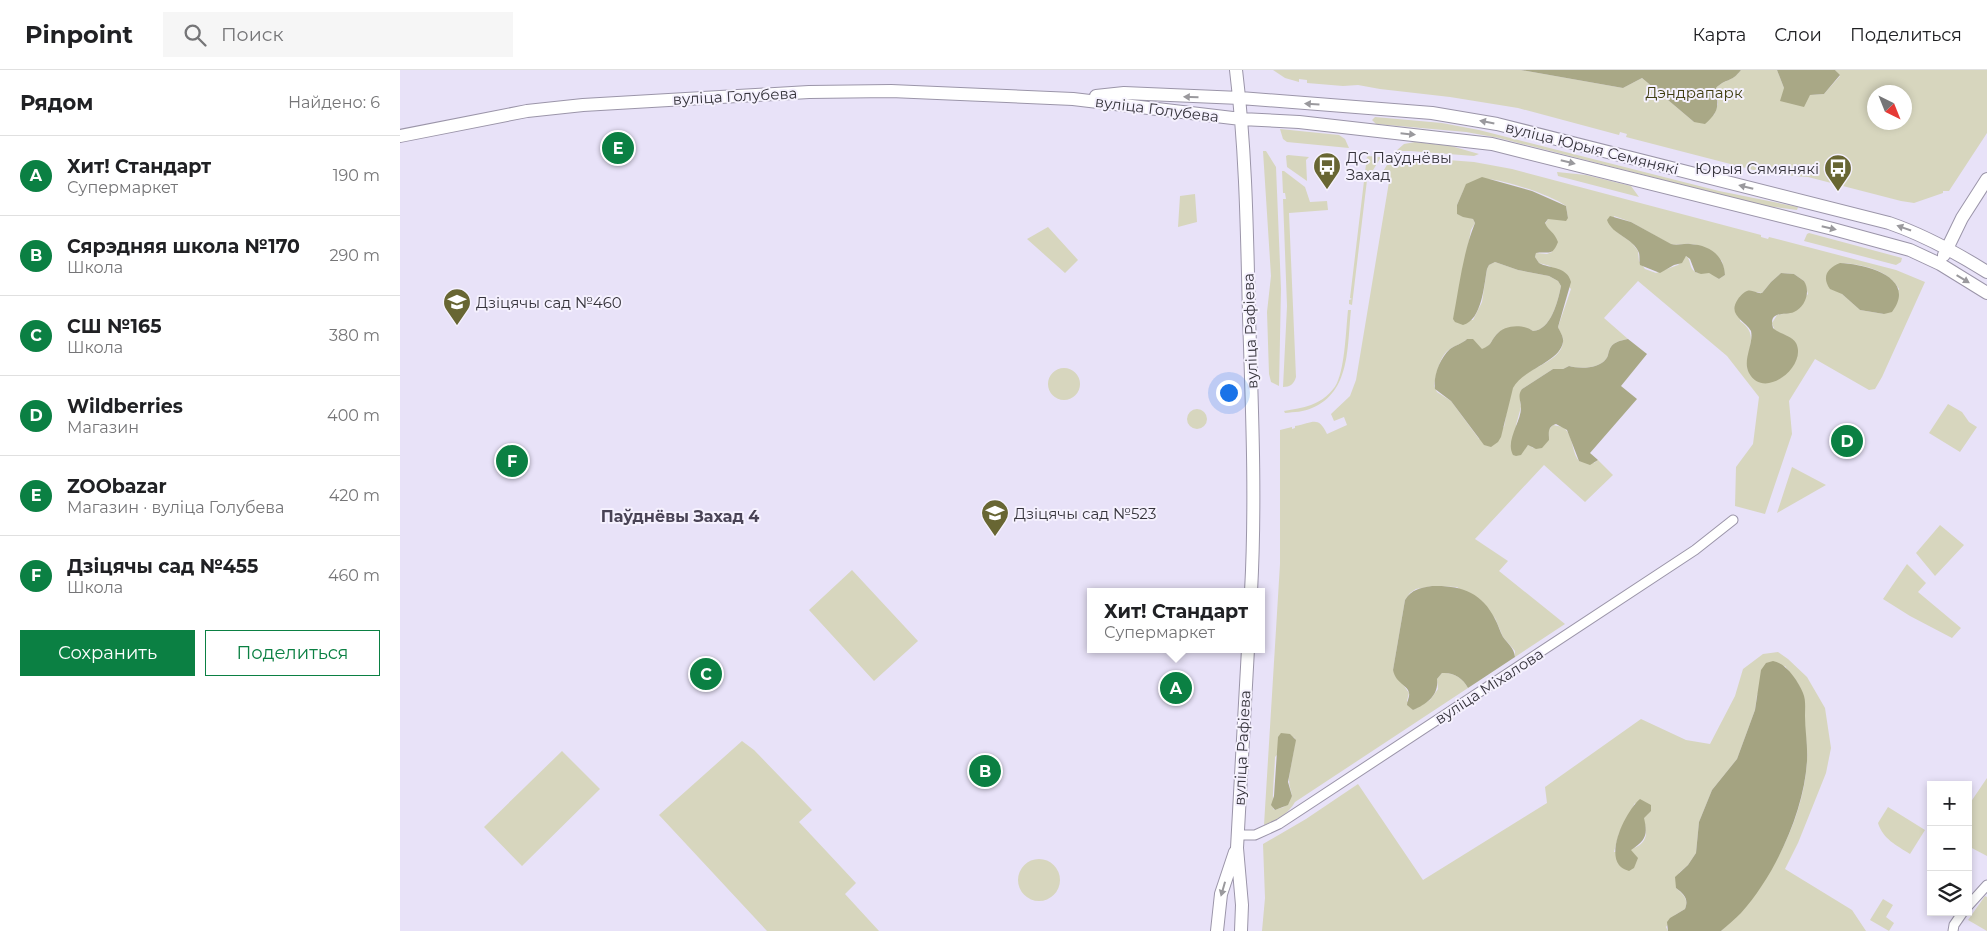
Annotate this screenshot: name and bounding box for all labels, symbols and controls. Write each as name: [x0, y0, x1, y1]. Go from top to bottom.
search box: [163, 12, 513, 57]
text: Pinpoint: [25, 20, 133, 49]
icon: search: [181, 21, 209, 49]
text: Поиск: [221, 23, 283, 46]
text: Карта: [1692, 24, 1746, 46]
text: Слои: [1774, 24, 1822, 46]
text: Поделиться: [1850, 24, 1962, 46]
street label: вуліца Голубева: [672, 83, 798, 109]
park label: Дэндрапарк: [1645, 83, 1743, 102]
north arrow: [1867, 85, 1912, 130]
text: Рядом: [20, 90, 93, 115]
street label: вуліца Голубева: [1094, 92, 1220, 126]
text: Найдено: 6: [288, 93, 380, 112]
one-way arrow: [1183, 93, 1199, 101]
one-way arrow: [1304, 99, 1320, 107]
street label: вуліца Юрыя Семянякі: [1503, 117, 1681, 179]
one-way arrow: [1479, 118, 1495, 126]
pin: E: [602, 129, 634, 167]
one-way arrow: [1400, 130, 1416, 138]
place label: ДС Паўднёвы Захад: [1346, 148, 1452, 184]
bus stop icon: ДС Паўднёвы Захад: [1312, 151, 1342, 190]
bus stop icon: Юрыя Сямянякі: [1823, 153, 1853, 192]
text: Хит! Стандарт: [67, 155, 211, 178]
one-way arrow: [1560, 158, 1575, 166]
place label: Юрыя Сямянякі: [1695, 159, 1819, 178]
text: A: [30, 166, 42, 185]
text: 190 m: [333, 166, 380, 185]
text: Супермаркет: [67, 178, 178, 197]
one-way arrow: [1739, 183, 1754, 191]
one-way arrow: [1822, 224, 1837, 232]
one-way arrow: [1896, 224, 1911, 231]
text: Сярэдняя школа №170: [67, 235, 300, 258]
text: B: [30, 246, 42, 265]
text: 290 m: [329, 246, 380, 265]
text: Школа: [67, 258, 123, 277]
street label: вуліца Рафіева: [1238, 273, 1262, 389]
one-way arrow: [1957, 274, 1970, 283]
school or university icon: Дзіцячы сад №460: [442, 287, 472, 326]
place label: Дзіцячы сад №460: [476, 293, 622, 312]
text: СШ №165: [67, 315, 161, 338]
text: C: [30, 326, 42, 345]
text: 380 m: [329, 326, 380, 345]
text: Школа: [67, 338, 123, 357]
your location: [1216, 380, 1242, 406]
text: Wildberries: [67, 395, 183, 418]
text: D: [29, 406, 43, 425]
text: 400 m: [327, 406, 380, 425]
text: Магазин: [67, 418, 139, 437]
pin: D: [1831, 422, 1863, 460]
pin: F: [496, 442, 528, 480]
text: ZOObazar: [67, 475, 167, 498]
text: E: [31, 486, 41, 505]
text: 420 m: [329, 486, 380, 505]
text: Магазин · вуліца Голубева: [67, 498, 284, 517]
school or university icon: Дзіцячы сад №523: [980, 498, 1010, 537]
place label: Дзіцячы сад №523: [1014, 504, 1156, 523]
district label: Паўднёвы Захад 4: [601, 507, 759, 526]
text: Дзіцячы сад №455: [67, 555, 258, 578]
text: F: [31, 566, 41, 585]
text: 460 m: [328, 566, 380, 585]
text: Школа: [67, 578, 123, 597]
popup: [1087, 588, 1265, 653]
text: Хит! Стандарт: [1104, 600, 1248, 623]
text: Супермаркет: [1104, 623, 1215, 642]
button: Сохранить: [20, 630, 195, 676]
button: Поделиться: [205, 630, 380, 676]
street label: вуліца Міхалова: [1431, 644, 1547, 728]
pin: C: [690, 655, 722, 693]
pin: A: [1160, 669, 1192, 707]
street label: вуліца Рафіева: [1229, 690, 1255, 806]
pin: B: [969, 752, 1001, 790]
map controls: [1927, 781, 1972, 916]
button: +: [1927, 781, 1972, 826]
button: −: [1927, 826, 1972, 871]
button: layers: [1927, 871, 1972, 916]
one-way arrow: [1218, 881, 1226, 896]

